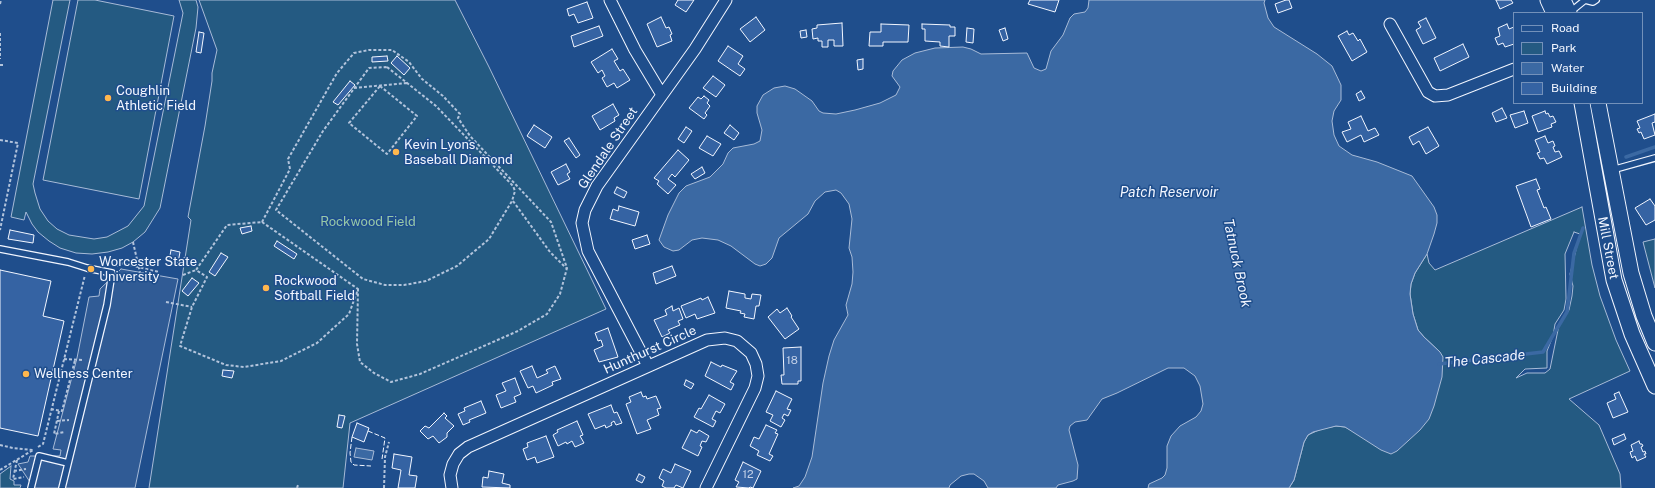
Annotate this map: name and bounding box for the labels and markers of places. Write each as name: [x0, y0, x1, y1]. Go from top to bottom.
place label: Coughlin Athletic Field: [116, 83, 196, 114]
marker: Coughlin Athletic Field: [103, 93, 113, 103]
place label: Kevin Lyons Baseball Diamond: [404, 137, 513, 168]
marker: Kevin Lyons Baseball Diamond: [391, 147, 401, 157]
place label: Worcester State University: [99, 254, 197, 285]
marker: Worcester State University: [86, 264, 96, 274]
place label: Rockwood Softball Field: [274, 273, 355, 304]
marker: Rockwood Softball Field: [261, 283, 271, 293]
place label: Wellness Center: [34, 366, 133, 382]
marker: Wellness Center: [21, 369, 31, 379]

